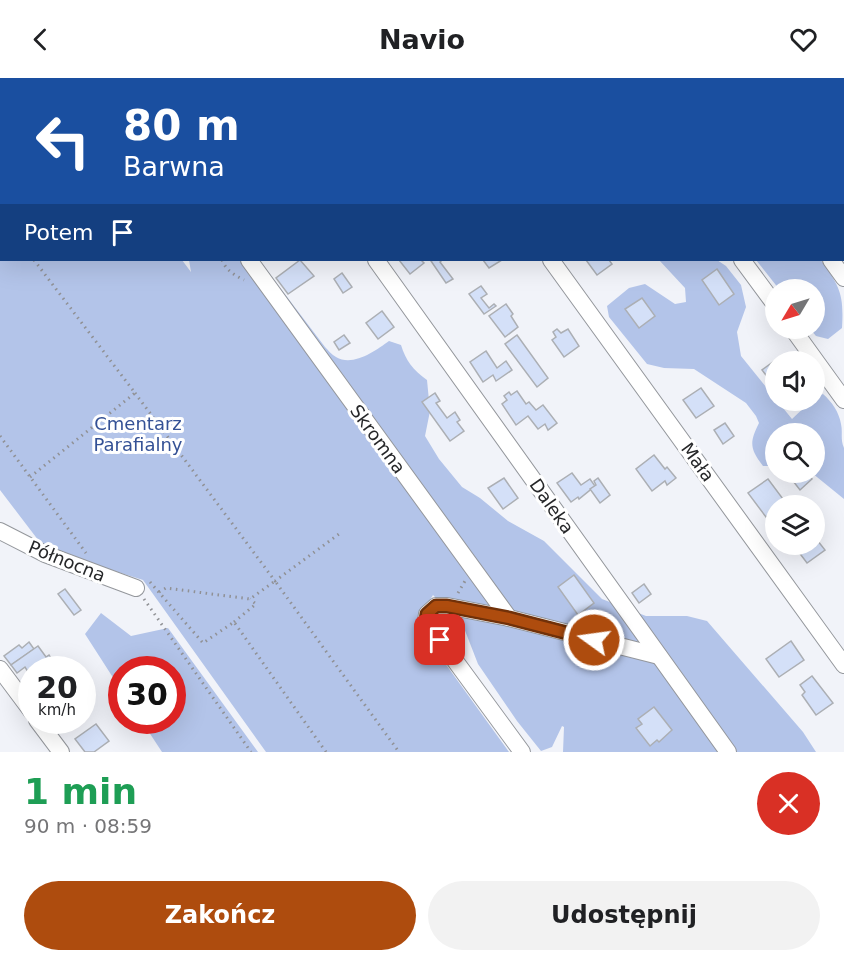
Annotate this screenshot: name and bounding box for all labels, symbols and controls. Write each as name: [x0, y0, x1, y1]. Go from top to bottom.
icon: back: [24, 23, 57, 56]
icon: heart: [787, 23, 820, 56]
text: Navio: [379, 24, 465, 55]
text: 80 m: [123, 101, 240, 150]
icon: left: [24, 102, 102, 180]
text: Barwna: [123, 151, 225, 182]
icon: arrive: [106, 216, 139, 249]
text: Potem: [24, 220, 94, 245]
north arrow: [765, 279, 825, 339]
map controls: [765, 279, 825, 555]
button: sound: [765, 351, 825, 411]
street label: Skromna: [346, 401, 410, 477]
park label: Cmentarz Parafialny: [94, 413, 183, 455]
button: search: [765, 423, 825, 483]
street label: Mała: [677, 439, 719, 485]
street label: Daleka: [526, 475, 578, 537]
button: layers: [765, 495, 825, 555]
street label: Północna: [25, 536, 109, 586]
position arrow: [562, 608, 626, 672]
pin: [414, 614, 465, 665]
icon: arrive: [423, 623, 456, 656]
speed limit sign: 30: [108, 656, 186, 734]
text: 20: [36, 670, 78, 705]
text: km/h: [38, 701, 76, 719]
text: 1 min: [24, 771, 137, 812]
button: close: [757, 772, 820, 835]
text: 90 m · 08:59: [24, 814, 152, 838]
button: Zakończ: [24, 881, 416, 950]
button: Udostępnij: [428, 881, 820, 950]

